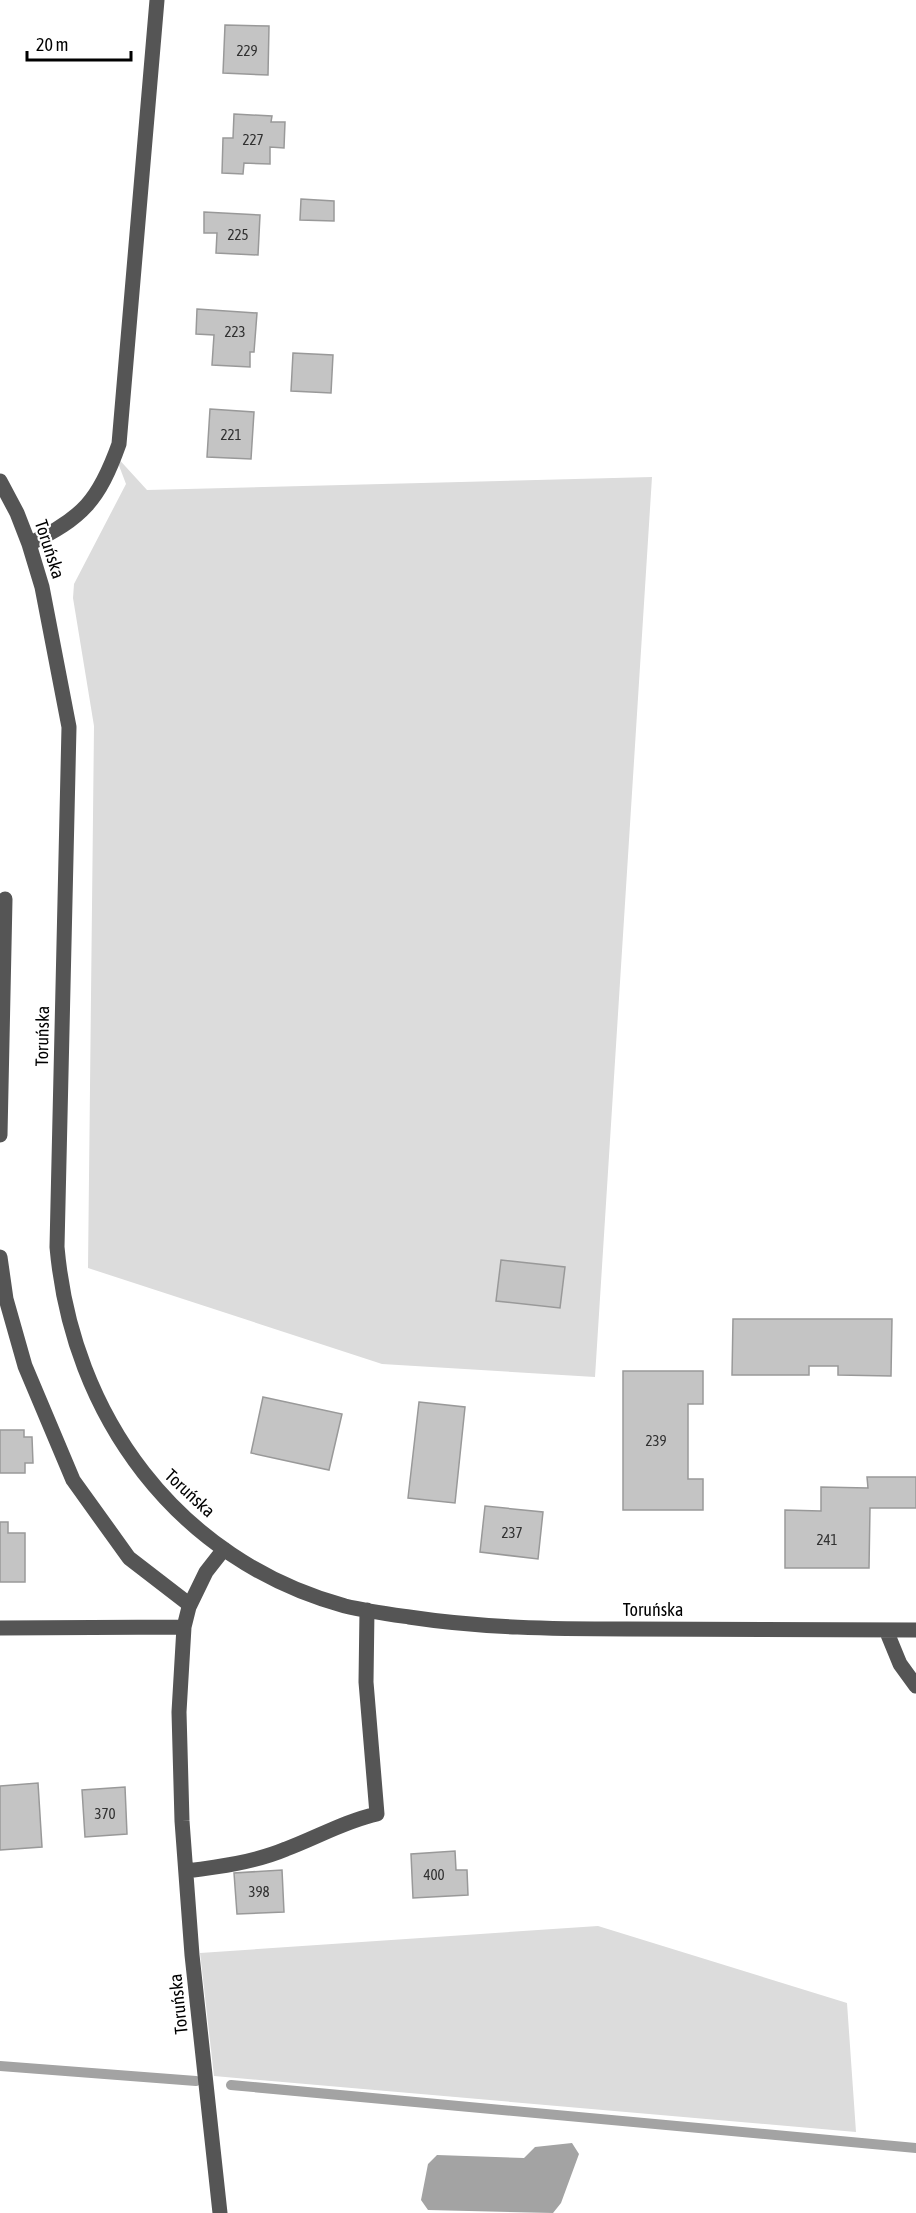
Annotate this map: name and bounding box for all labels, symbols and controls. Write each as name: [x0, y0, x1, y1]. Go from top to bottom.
scale bar: [27, 24, 130, 62]
text: 20 m: [36, 34, 68, 55]
house number: 229: [236, 42, 258, 59]
house number: 227: [242, 131, 264, 148]
house number: 225: [227, 226, 249, 243]
house number: 223: [224, 323, 246, 340]
house number: 221: [220, 426, 242, 443]
street label: Toruńska: [31, 517, 69, 581]
street label: Toruńska: [31, 1005, 53, 1067]
house number: 239: [645, 1432, 667, 1449]
street label: Toruńska: [161, 1465, 219, 1521]
house number: 237: [501, 1524, 523, 1541]
house number: 241: [816, 1531, 838, 1548]
street label: Toruńska: [623, 1599, 683, 1620]
house number: 370: [94, 1805, 116, 1822]
house number: 400: [423, 1866, 445, 1883]
house number: 398: [248, 1883, 270, 1900]
street label: Toruńska: [164, 1973, 192, 2035]

